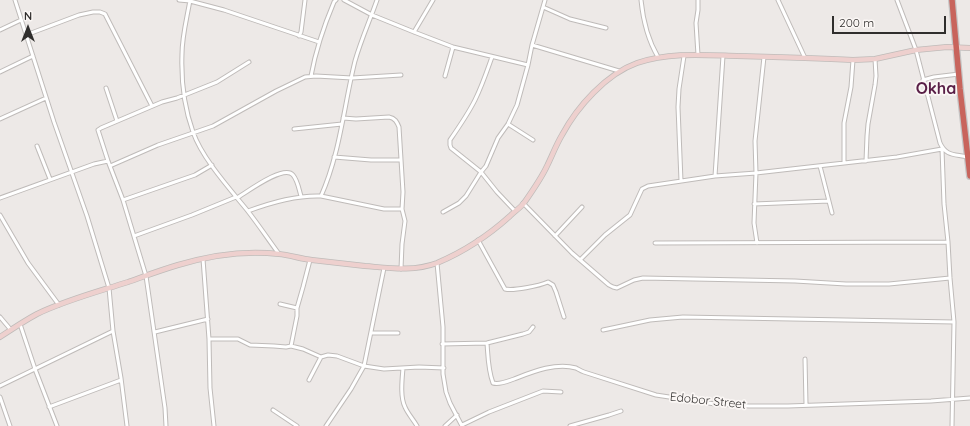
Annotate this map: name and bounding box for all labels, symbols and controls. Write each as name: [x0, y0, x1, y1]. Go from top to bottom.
north arrow: [8, 8, 48, 48]
scale bar: [834, 8, 948, 34]
text: N: [24, 9, 32, 23]
text: 200 m: [839, 15, 874, 30]
district label: Okha: [916, 79, 956, 99]
street label: Edobor Street: [669, 390, 747, 412]

